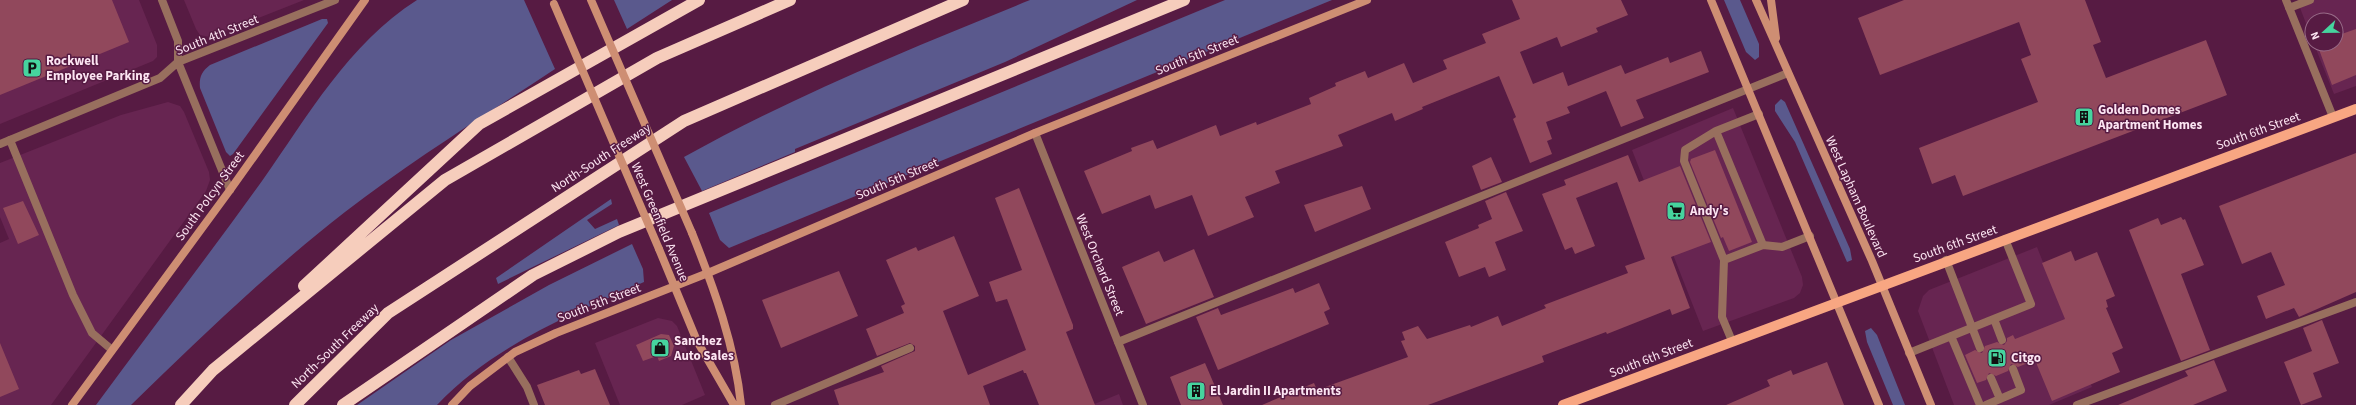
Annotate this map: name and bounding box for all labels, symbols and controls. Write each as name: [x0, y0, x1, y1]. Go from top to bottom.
street label: South 4th Street: [173, 10, 262, 60]
north arrow: [2304, 12, 2344, 52]
text: N: [2307, 29, 2324, 42]
street label: South 5th Street: [1153, 30, 1242, 80]
place label: Rockwell Employee Parking: [46, 52, 150, 85]
parking icon: Rockwell Employee Parking: [21, 57, 43, 79]
place label: Golden Domes Apartment Homes: [2097, 101, 2203, 134]
building icon: Golden Domes Apartment Homes: [2073, 106, 2095, 128]
street label: South 6th Street: [2213, 107, 2303, 155]
street label: North-South Freeway: [548, 119, 654, 197]
street label: West Lapham Boulevard: [1821, 133, 1891, 261]
street label: South Polcyn Street: [171, 147, 249, 245]
street label: South 5th Street: [853, 153, 942, 205]
street label: West Greenfield Avenue: [627, 160, 693, 284]
supermarket icon: Andy's: [1665, 200, 1687, 222]
place label: Andy's: [1689, 202, 1729, 220]
street label: West Orchard Street: [1071, 211, 1129, 319]
street label: South 6th Street: [1910, 220, 2000, 268]
street label: South 5th Street: [555, 279, 644, 327]
street label: North-South Freeway: [287, 299, 383, 393]
place label: Sanchez Auto Sales: [673, 332, 734, 365]
street label: South 6th Street: [1607, 334, 1696, 382]
shop icon: Sanchez Auto Sales: [649, 337, 671, 359]
fuel station icon: Citgo: [1986, 347, 2008, 369]
place label: Citgo: [2011, 349, 2041, 367]
building icon: El Jardin II Apartments: [1185, 380, 1207, 402]
place label: El Jardin II Apartments: [1210, 382, 1341, 400]

